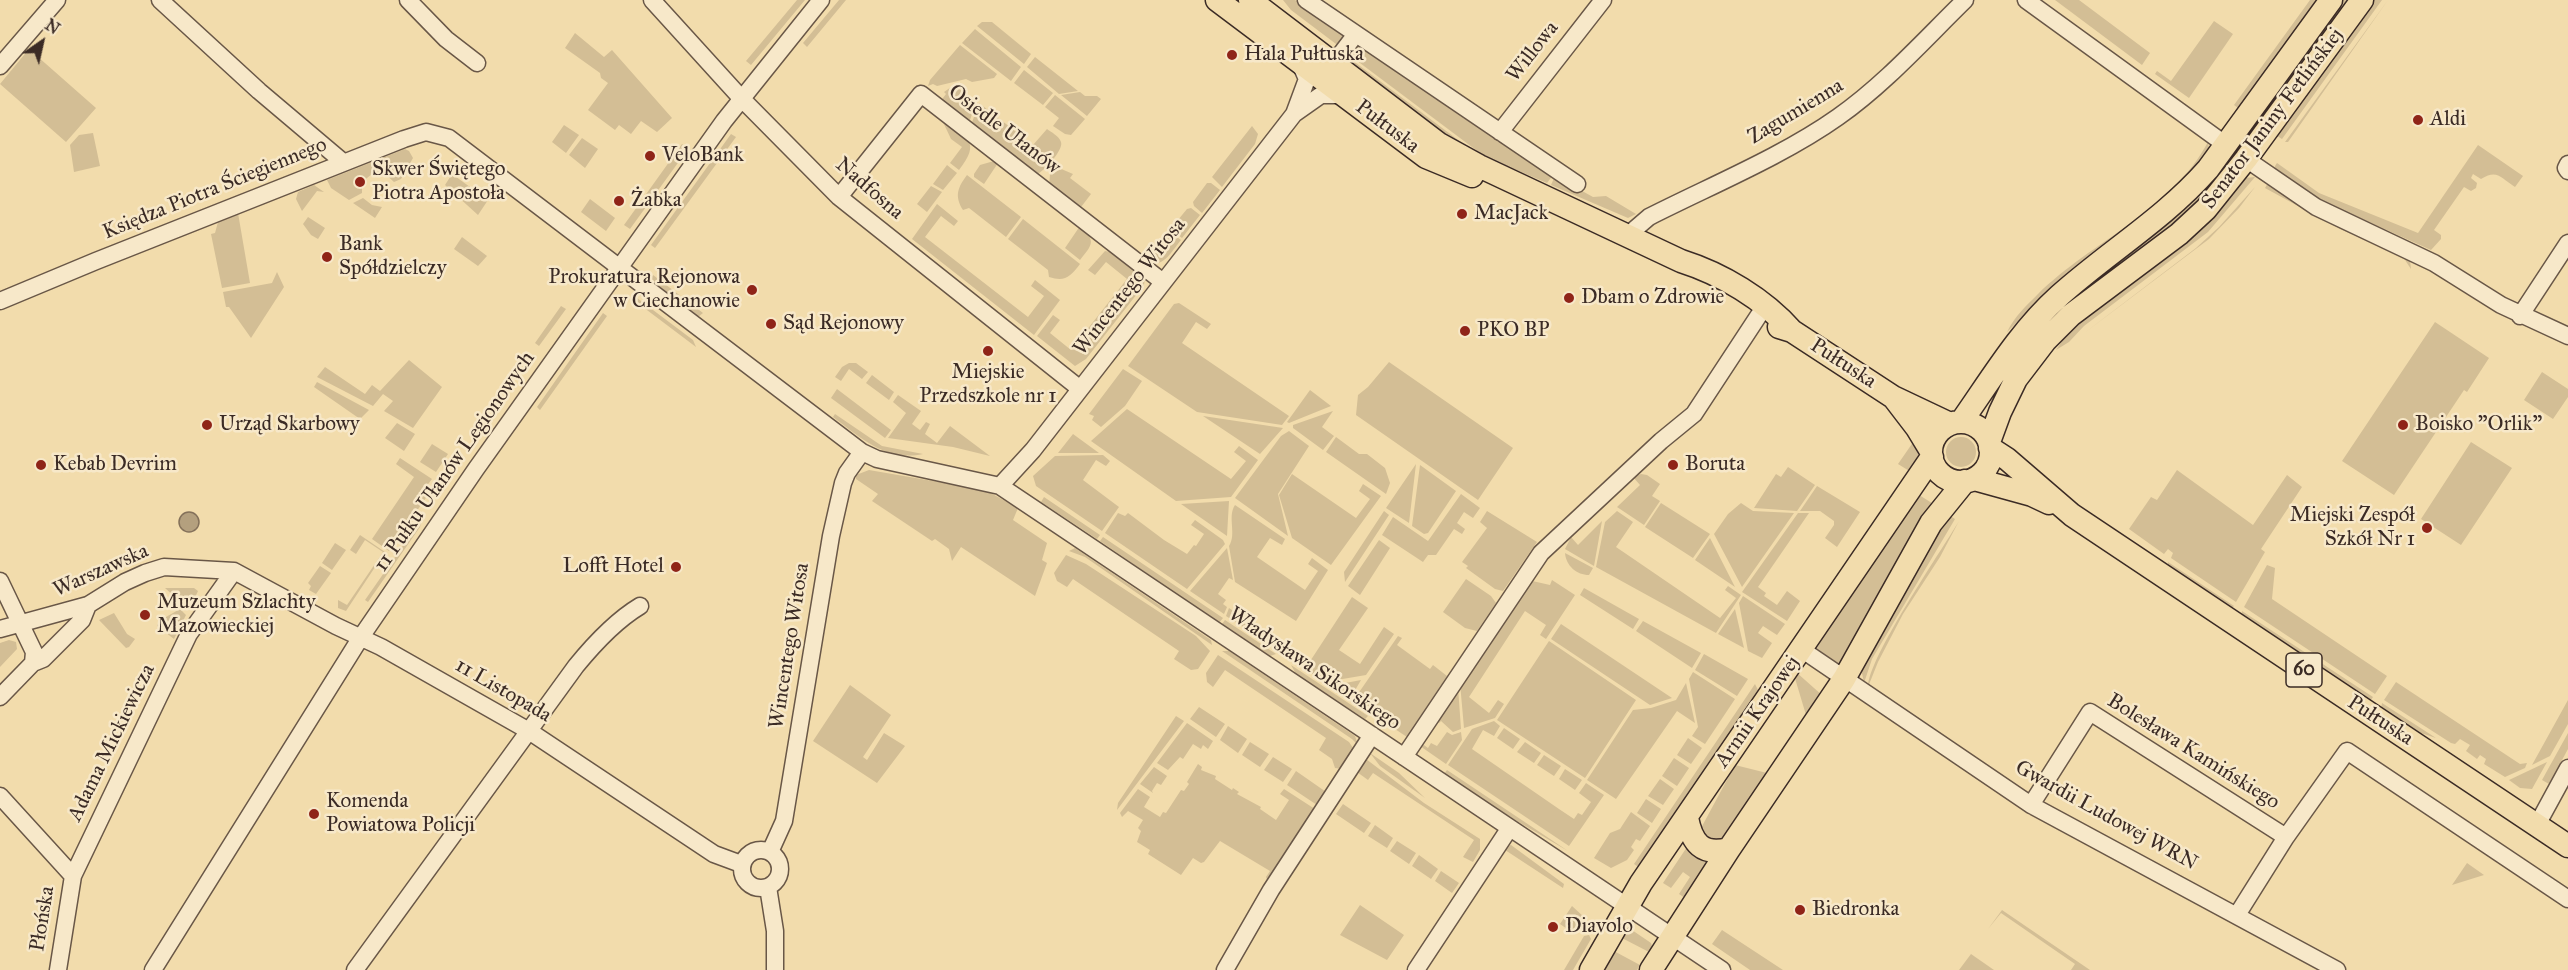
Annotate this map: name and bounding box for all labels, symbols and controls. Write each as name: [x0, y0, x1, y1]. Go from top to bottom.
north arrow: [12, 12, 72, 72]
text: N: [41, 15, 63, 38]
street label: Willowa: [1501, 17, 1565, 87]
street label: Senator Janiny Fetlińskiej: [2197, 24, 2349, 214]
place label: Hala Pułtuska: [1244, 42, 1364, 68]
marker: Hala Pułtuska: [1225, 48, 1239, 62]
street label: Zagumienna: [1744, 74, 1848, 150]
street label: Osiedle Ułanów: [943, 79, 1065, 181]
street label: Pułtuska: [1350, 95, 1424, 159]
place label: Aldi: [2430, 107, 2466, 133]
marker: Aldi: [2411, 113, 2425, 127]
street label: Księdza Piotra Ściegiennego: [99, 132, 331, 246]
place label: VeloBank: [662, 143, 744, 169]
marker: VeloBank: [643, 149, 657, 163]
street label: Nadfosna: [830, 152, 908, 226]
place label: Skwer Świętego Piotra Apostoła: [372, 157, 505, 207]
marker: Skwer Świętego Piotra Apostoła: [353, 175, 367, 189]
place label: Żabka: [631, 188, 682, 214]
marker: Żabka: [612, 194, 626, 208]
place label: MacJack: [1474, 201, 1548, 227]
marker: MacJack: [1455, 207, 1469, 221]
street label: Wincentego Witosa: [1069, 213, 1191, 361]
place label: Bank Spółdzielczy: [339, 232, 447, 282]
marker: Bank Spółdzielczy: [320, 250, 334, 264]
place label: Prokuratura Rejonowa w Ciechanowie: [548, 265, 740, 315]
marker: Prokuratura Rejonowa w Ciechanowie: [745, 283, 759, 297]
place label: Dbam o Zdrowie: [1581, 285, 1724, 311]
marker: Dbam o Zdrowie: [1562, 291, 1576, 305]
place label: Sąd Rejonowy: [783, 311, 904, 337]
marker: Sąd Rejonowy: [764, 317, 778, 331]
place label: PKO BP: [1477, 318, 1550, 344]
marker: PKO BP: [1458, 324, 1472, 338]
street label: Pułtuska: [1805, 333, 1881, 395]
marker: Miejskie Przedszkole nr 1: [981, 344, 995, 358]
street label: 11 Pułku Ułanów Legionowych: [369, 347, 541, 577]
place label: Miejskie Przedszkole nr 1: [919, 360, 1057, 410]
place label: Urząd Skarbowy: [219, 412, 360, 438]
place label: Boisko "Orlik": [2415, 412, 2542, 438]
marker: Urząd Skarbowy: [200, 418, 214, 432]
marker: Boisko "Orlik": [2396, 418, 2410, 432]
place label: Kebab Devrim: [53, 452, 177, 478]
place label: Boruta: [1685, 452, 1745, 478]
marker: Kebab Devrim: [34, 458, 48, 472]
marker: Boruta: [1666, 458, 1680, 472]
place label: Miejski Zespół Szkół Nr 1: [2290, 503, 2415, 553]
marker: Miejski Zespół Szkół Nr 1: [2420, 521, 2434, 535]
street label: Warszawska: [49, 539, 153, 603]
place label: Lofft Hotel: [563, 554, 664, 580]
marker: Lofft Hotel: [669, 560, 683, 574]
street label: Wincentego Witosa: [764, 561, 816, 731]
place label: Muzeum Szlachty Mazowieckiej: [157, 590, 315, 640]
street label: Władysława Sikorskiego: [1223, 602, 1405, 736]
marker: Muzeum Szlachty Mazowieckiej: [138, 608, 152, 622]
street label: Armii Krajowej: [1710, 651, 1806, 773]
street label: 11 Listopada: [450, 653, 556, 729]
road number: 60: [2286, 653, 2322, 687]
street label: Adama Mickiewicza: [63, 660, 161, 826]
street label: Bolesława Kamińskiego: [2102, 689, 2284, 815]
street label: Pułtuska: [2342, 690, 2418, 752]
street label: Gwardii Ludowej WRN: [2010, 755, 2202, 877]
place label: Komenda Powiatowa Policji: [326, 789, 475, 839]
marker: Komenda Powiatowa Policji: [307, 807, 321, 821]
street label: Płońska: [25, 884, 61, 954]
place label: Biedronka: [1812, 897, 1899, 923]
marker: Biedronka: [1793, 903, 1807, 917]
place label: Diavolo: [1565, 914, 1633, 940]
marker: Diavolo: [1546, 920, 1560, 934]

